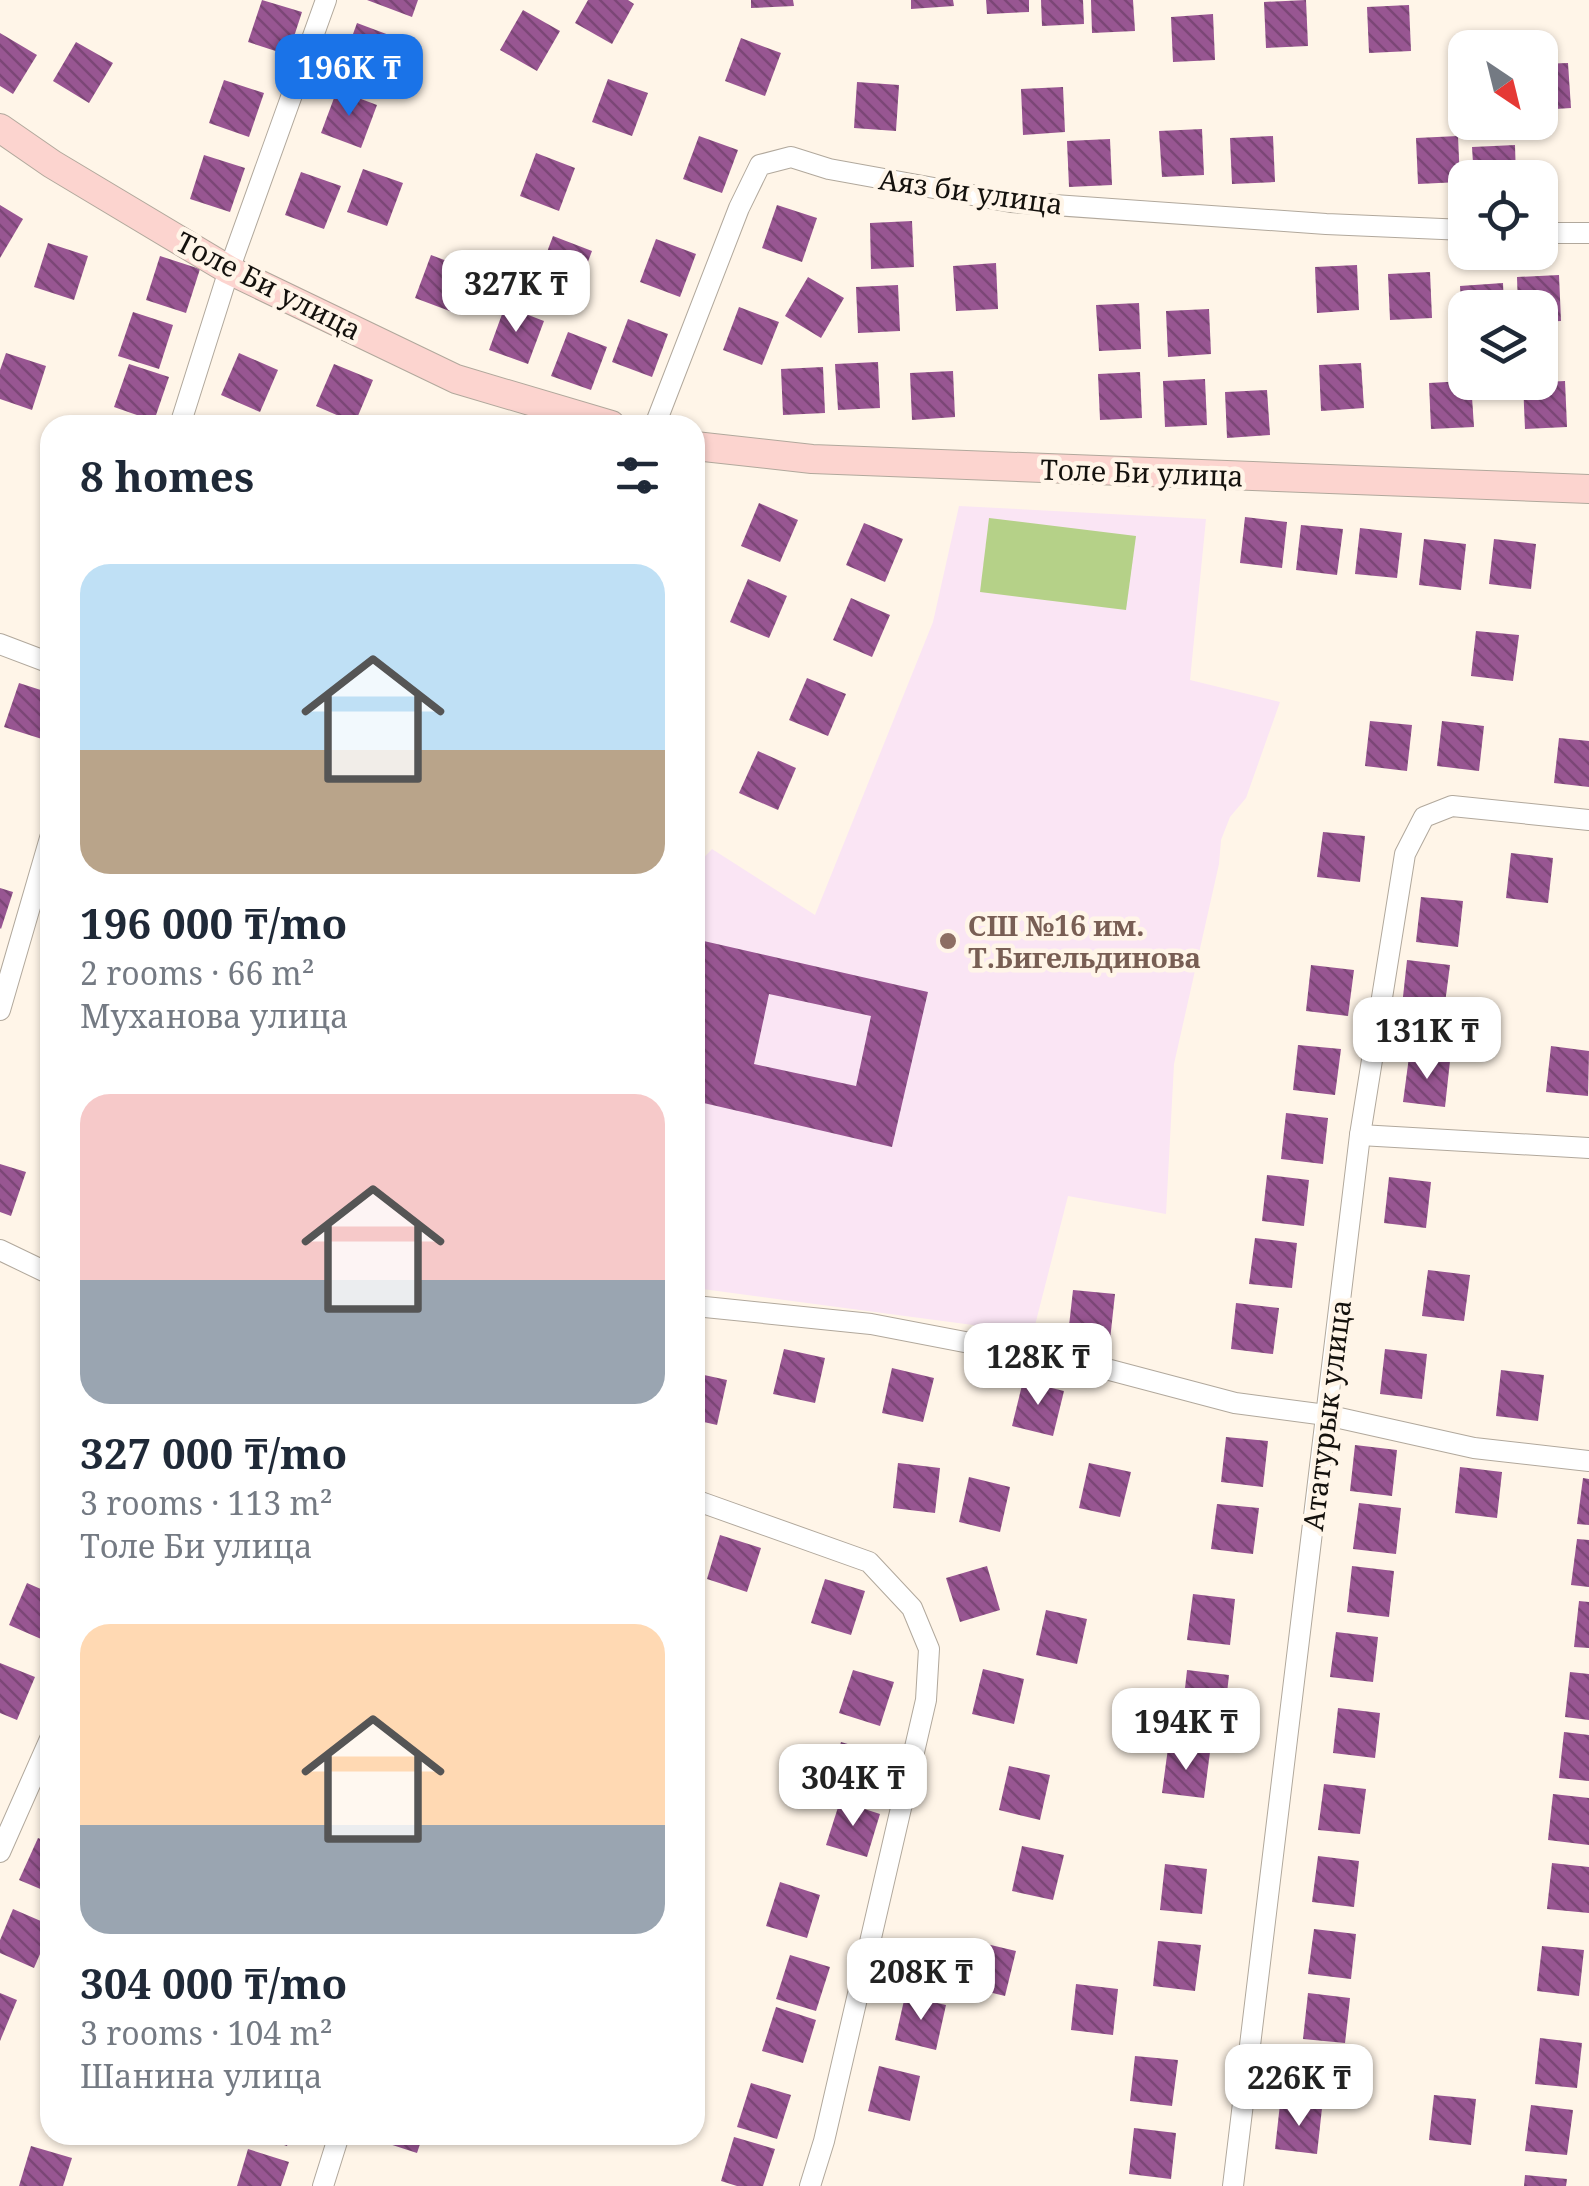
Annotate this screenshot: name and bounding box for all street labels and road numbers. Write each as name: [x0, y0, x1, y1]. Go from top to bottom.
street label: Аяз би улица: [877, 159, 1065, 223]
street label: Толе Би улица: [170, 222, 368, 348]
street label: Толе Би улица: [1040, 449, 1244, 495]
street label: Ататурык улица: [1293, 1297, 1359, 1533]

